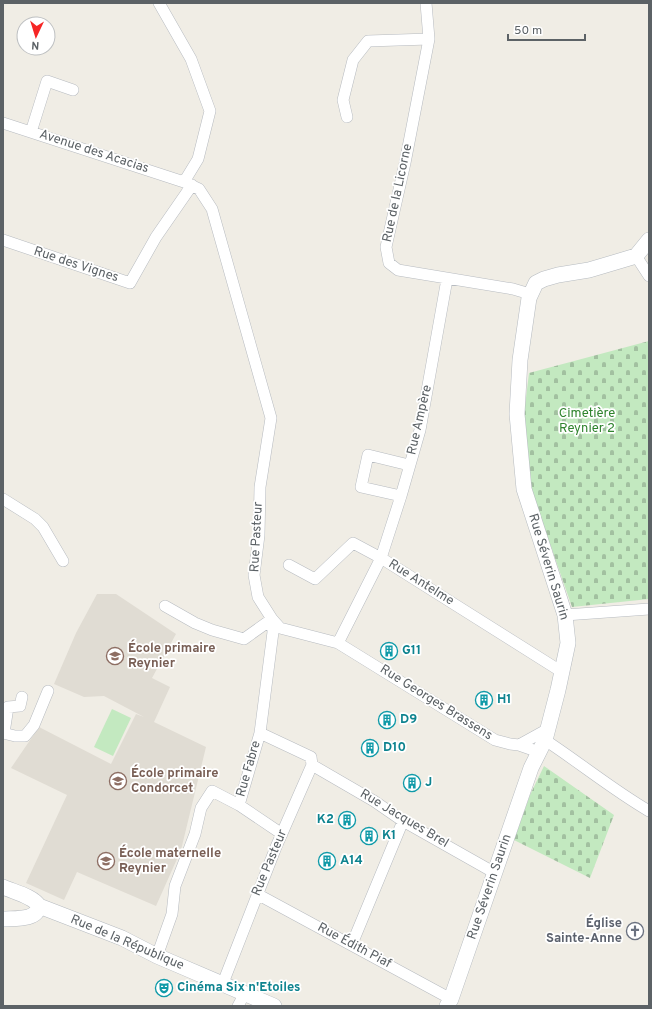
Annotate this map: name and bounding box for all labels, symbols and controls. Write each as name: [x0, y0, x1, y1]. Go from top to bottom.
north arrow: [16, 16, 56, 56]
scale bar: [508, 16, 585, 42]
text: 50 m: [514, 23, 542, 39]
text: N: [31, 38, 40, 52]
street label: Avenue des Acacias: [37, 127, 151, 177]
street label: Rue de la Licorne: [380, 142, 416, 244]
street label: Rue des Vignes: [32, 244, 120, 286]
street label: Rue Ampère: [404, 383, 436, 457]
park label: Cimetière Reynier 2: [559, 406, 615, 437]
street label: Rue Pasteur: [247, 501, 267, 573]
street label: Rue Séverin Saurin: [524, 512, 572, 622]
street label: Rue Antelme: [385, 556, 457, 610]
place label: École primaire Reynier: [128, 639, 215, 672]
building icon: G11: [379, 641, 399, 661]
place label: G11: [402, 643, 421, 659]
school or university icon: École primaire Reynier: [105, 646, 125, 666]
street label: Rue Georges Brassens: [377, 662, 495, 744]
building icon: H1: [474, 690, 494, 710]
place label: H1: [497, 692, 512, 708]
building icon: D9: [377, 710, 397, 730]
place label: D9: [400, 712, 417, 728]
building icon: D10: [360, 738, 380, 758]
street label: Rue Fabre: [233, 739, 265, 799]
place label: D10: [383, 740, 406, 756]
place label: École primaire Condorcet: [131, 764, 218, 797]
school or university icon: École primaire Condorcet: [108, 771, 128, 791]
building icon: J: [402, 773, 422, 793]
place label: J: [425, 775, 432, 791]
street label: Rue Jacques Brel: [357, 786, 451, 852]
building icon: K2: [337, 810, 357, 830]
place label: K2: [317, 812, 334, 828]
building icon: K1: [359, 826, 379, 846]
street label: Rue Pasteur: [249, 827, 291, 899]
place label: K1: [382, 828, 396, 844]
street label: Rue Séverin Saurin: [464, 832, 516, 942]
place label: École maternelle Reynier: [119, 844, 221, 877]
school or university icon: École maternelle Reynier: [96, 851, 116, 871]
building icon: A14: [317, 851, 337, 871]
place label: A14: [340, 853, 363, 869]
street label: Rue de la République: [68, 912, 186, 974]
place label: Église Sainte-Anne: [546, 914, 622, 947]
street label: Rue Édith Piaf: [314, 918, 395, 972]
church icon: Église Sainte-Anne: [625, 921, 645, 941]
theatre icon: Cinéma Six n'Etoiles: [154, 978, 174, 998]
place label: Cinéma Six n'Etoiles: [177, 980, 301, 996]

